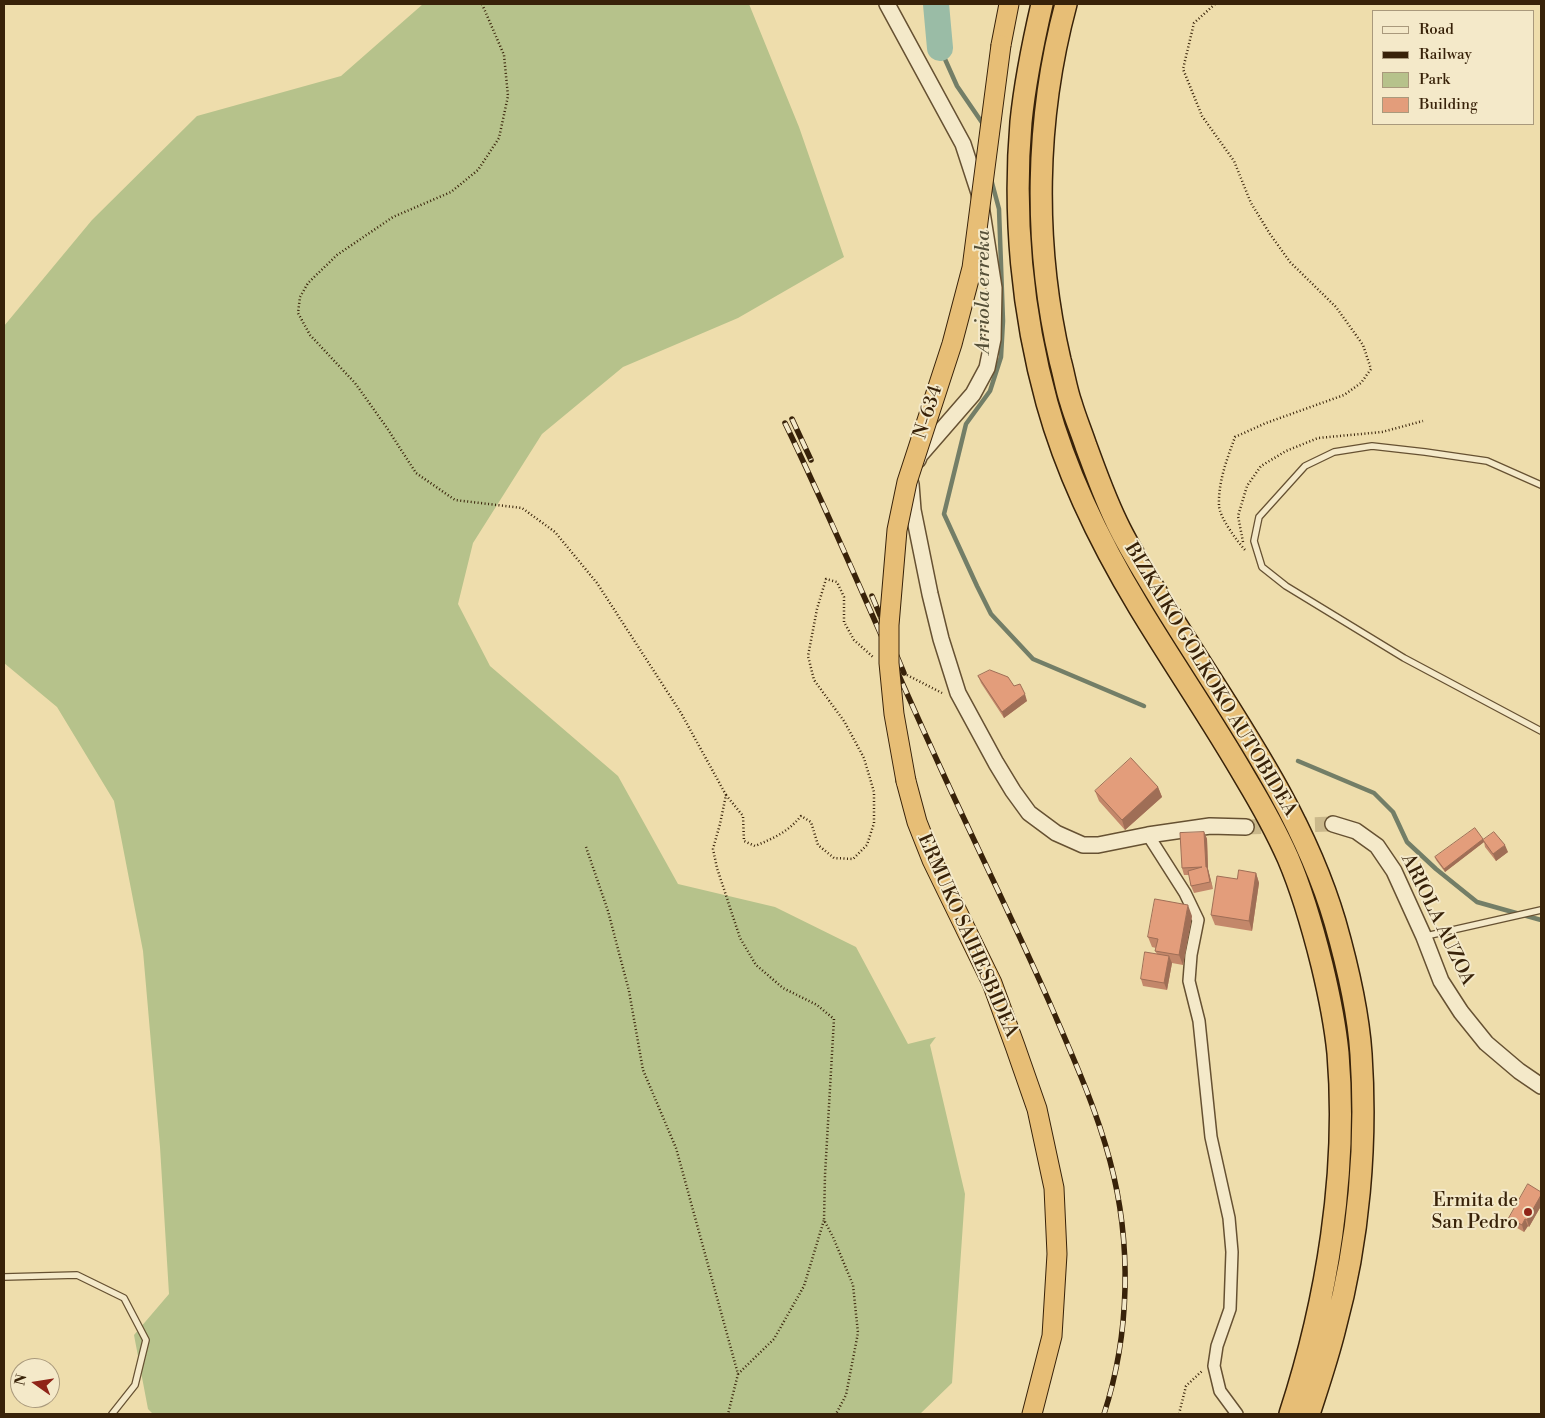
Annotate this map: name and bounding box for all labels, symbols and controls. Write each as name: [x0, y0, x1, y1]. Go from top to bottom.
legend: [1372, 10, 1535, 125]
text: Road: [1419, 20, 1454, 39]
text: Railway: [1419, 45, 1472, 64]
text: Park: [1419, 70, 1450, 89]
text: Building: [1419, 95, 1478, 114]
water label: Arriola erreka: [972, 230, 996, 354]
street label: N-634: [910, 382, 948, 442]
street label: BIZKAIKO GOLKOKO AUTOBIDEA: [1119, 539, 1301, 821]
street label: ERMUKO SAIHESBIDEA: [912, 831, 1022, 1041]
street label: ARIOLA AUZOA: [1395, 851, 1479, 989]
place label: Ermita de San Pedro: [1431, 1190, 1518, 1234]
marker: Ermita de San Pedro: [1522, 1206, 1534, 1218]
north arrow: [10, 1358, 60, 1408]
text: N: [11, 1372, 31, 1387]

